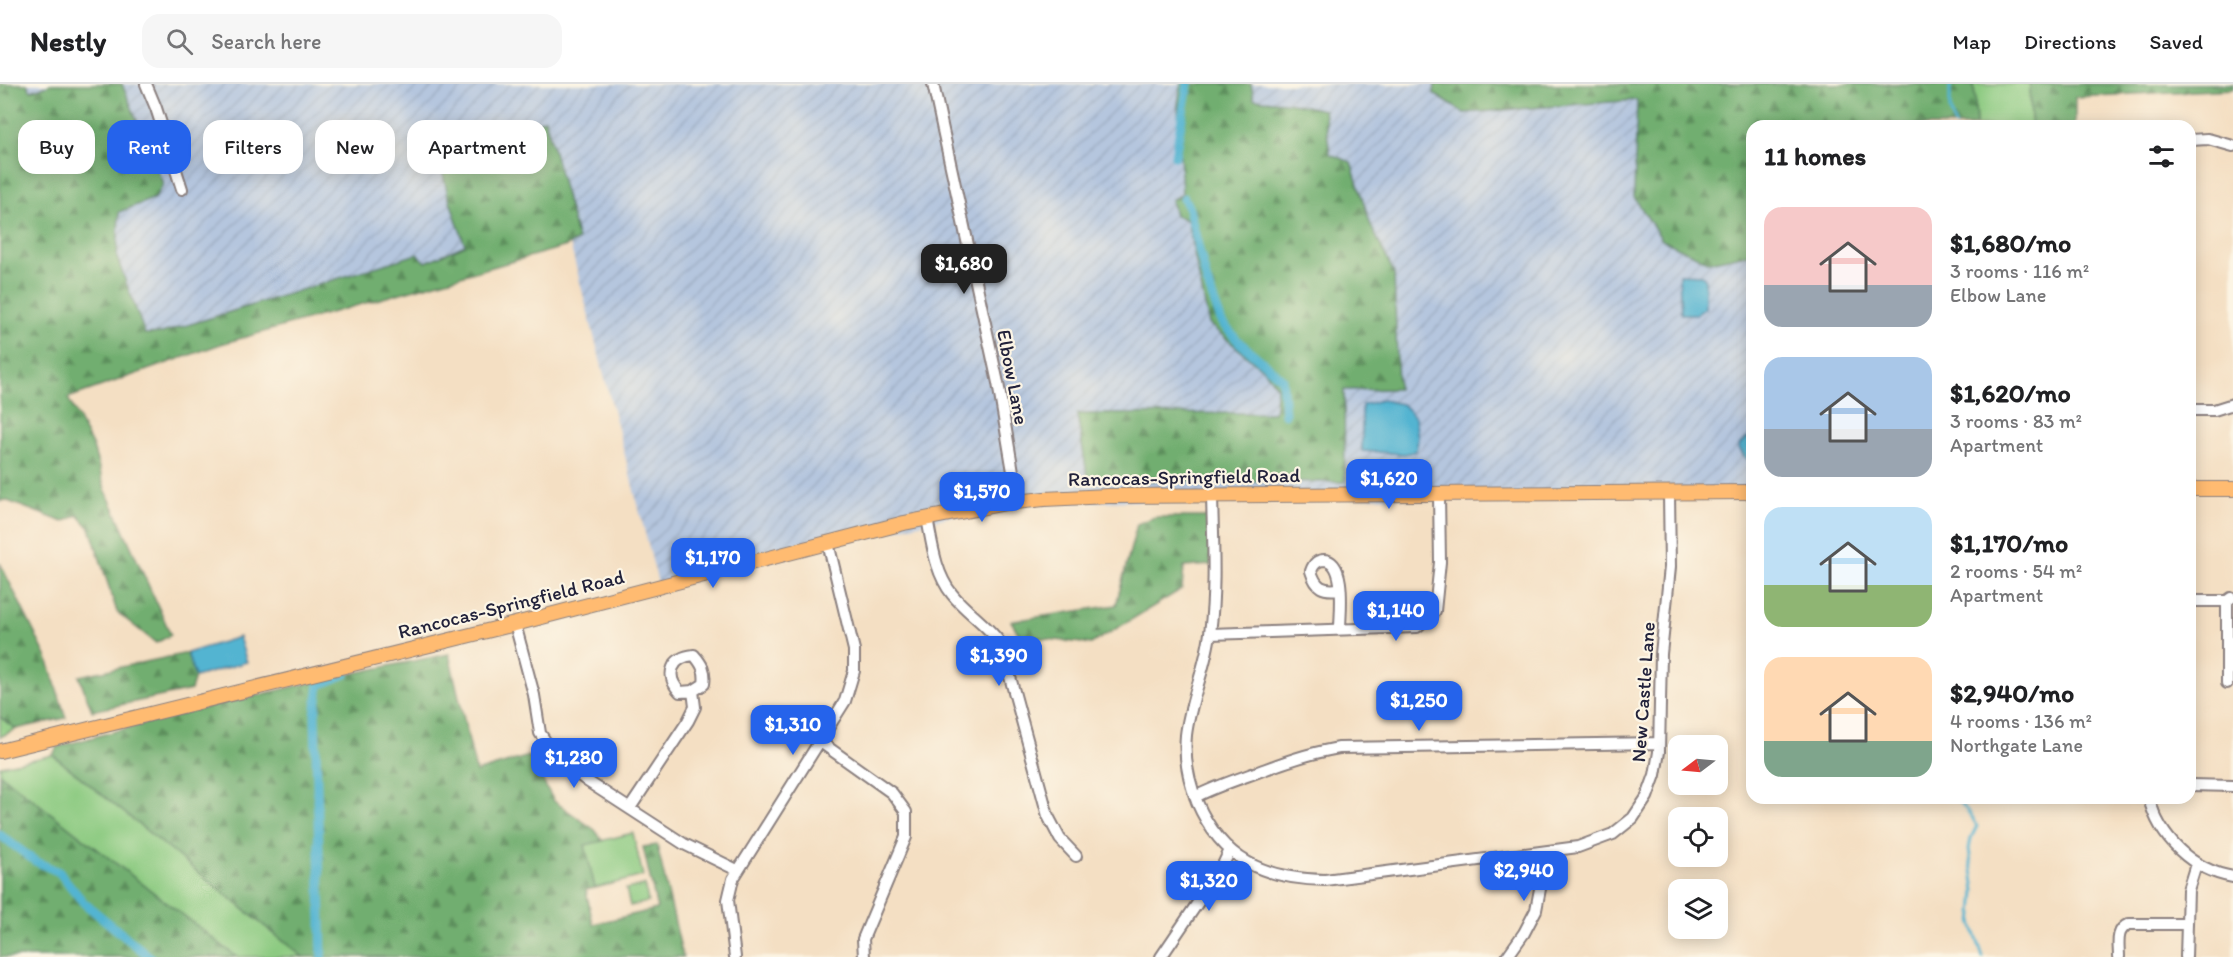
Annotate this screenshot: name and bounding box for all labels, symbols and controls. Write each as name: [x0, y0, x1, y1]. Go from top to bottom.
search box: [142, 14, 562, 68]
text: Nestly: [30, 24, 106, 58]
icon: search: [163, 25, 196, 58]
text: Search here: [211, 28, 322, 55]
text: Map: [1953, 29, 1991, 54]
text: Directions: [2024, 29, 2116, 54]
text: Saved: [2149, 29, 2203, 54]
chip: Buy: [18, 120, 95, 174]
chip: Rent: [107, 120, 191, 174]
chip: Filters: [203, 120, 303, 174]
chip: New: [315, 120, 395, 174]
chip: Apartment: [407, 120, 547, 174]
text: 11 homes: [1764, 140, 1866, 172]
icon: filters: [2145, 140, 2178, 173]
text: $1,680/mo: [1950, 227, 2071, 259]
icon: home: [1812, 231, 1884, 303]
pin: $1,680: [915, 244, 1013, 295]
text: $1,680: [935, 251, 993, 275]
text: 3 rooms · 116 m²: [1950, 259, 2089, 283]
text: Elbow Lane: [1950, 283, 2046, 307]
street label: Elbow Lane: [992, 327, 1034, 427]
text: $1,620/mo: [1950, 377, 2071, 409]
icon: home: [1812, 381, 1884, 453]
text: 3 rooms · 83 m²: [1950, 409, 2082, 433]
text: Apartment: [1950, 433, 2043, 457]
pin: $1,620: [1340, 459, 1438, 510]
street label: Rancocas-Springfield Road: [1068, 463, 1301, 491]
text: $1,620: [1360, 466, 1418, 490]
pin: $1,570: [933, 472, 1031, 523]
text: $1,570: [954, 479, 1010, 503]
text: $1,170/mo: [1950, 527, 2068, 559]
icon: home: [1812, 531, 1884, 603]
pin: $1,170: [664, 538, 762, 589]
text: $1,170: [685, 545, 741, 569]
text: 2 rooms · 54 m²: [1950, 559, 2082, 583]
street label: Rancocas-Springfield Road: [395, 564, 627, 644]
text: Apartment: [1950, 583, 2043, 607]
pin: $1,140: [1347, 591, 1445, 642]
text: $1,140: [1367, 598, 1425, 622]
street label: New Castle Lane: [1626, 621, 1660, 763]
pin: $1,390: [950, 636, 1048, 687]
text: $1,390: [970, 643, 1028, 667]
text: $2,940/mo: [1950, 677, 2074, 709]
pin: $1,250: [1370, 681, 1468, 732]
icon: home: [1812, 681, 1884, 753]
text: $1,250: [1390, 688, 1448, 712]
pin: $1,310: [744, 705, 842, 756]
text: 4 rooms · 136 m²: [1950, 709, 2092, 733]
text: $1,310: [765, 712, 821, 736]
text: Northgate Lane: [1950, 733, 2083, 757]
north arrow: [1668, 735, 1728, 795]
map controls: [1668, 735, 1728, 939]
pin: $1,280: [525, 738, 623, 789]
text: $1,280: [545, 745, 603, 769]
button: locate: [1668, 807, 1728, 867]
pin: $2,940: [1475, 851, 1573, 902]
text: $2,940: [1494, 858, 1554, 882]
pin: $1,320: [1160, 861, 1258, 912]
text: $1,320: [1180, 868, 1238, 892]
button: layers: [1668, 879, 1728, 939]

